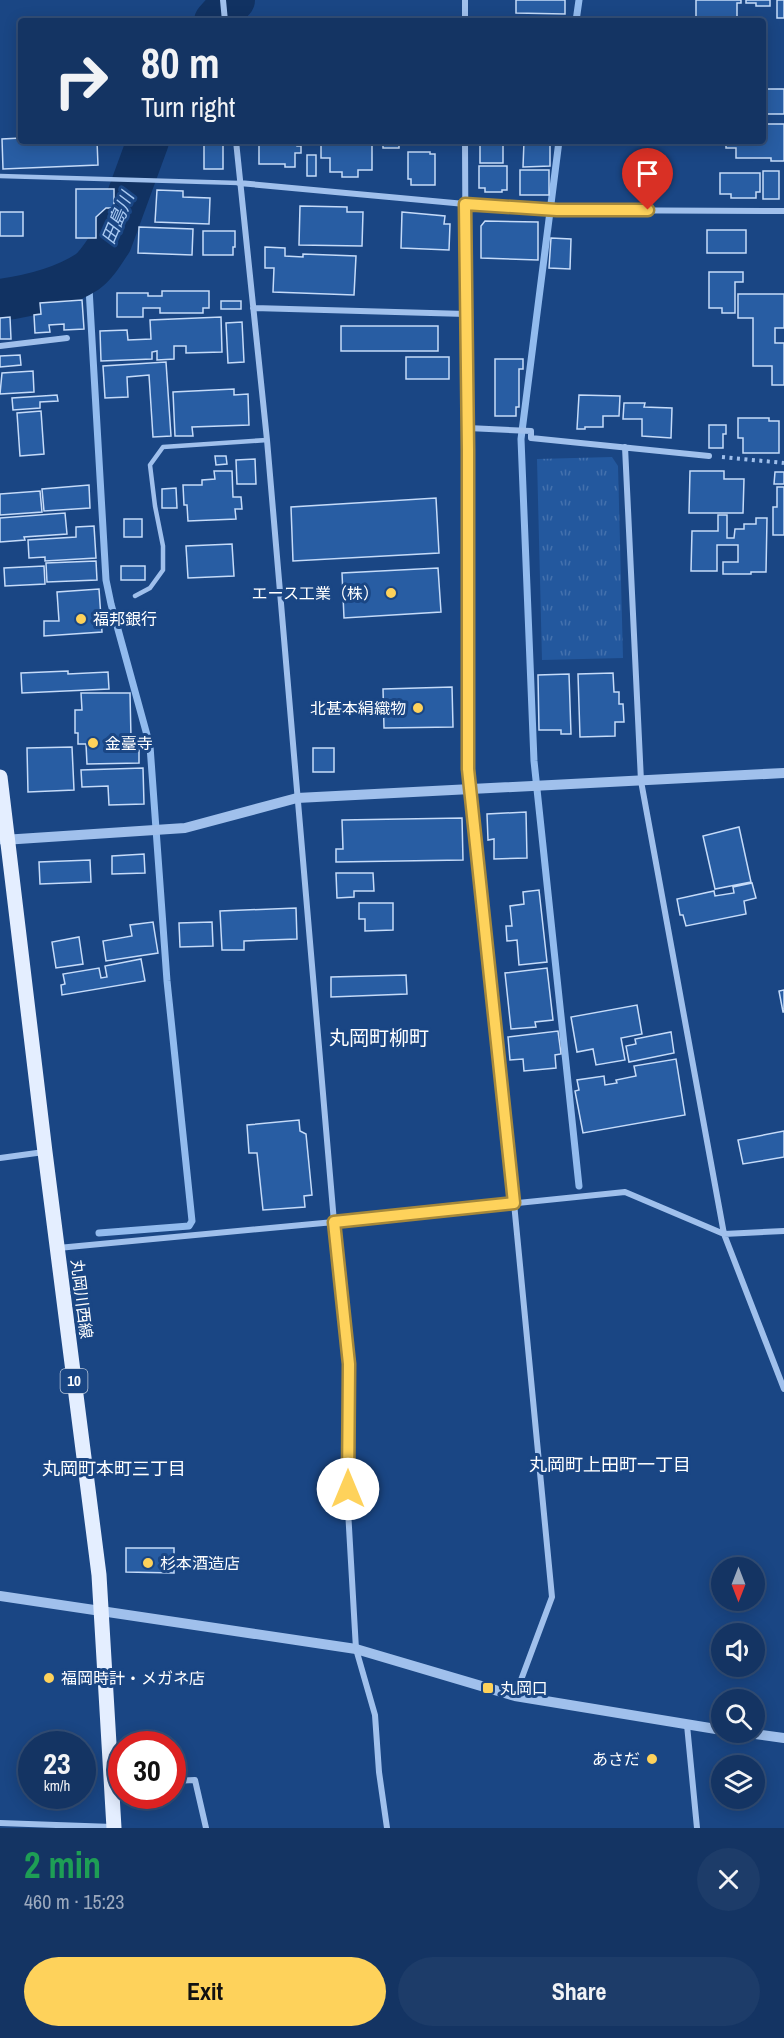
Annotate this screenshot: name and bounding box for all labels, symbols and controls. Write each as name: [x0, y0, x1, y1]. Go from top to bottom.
text: 80 m: [141, 35, 220, 91]
icon: right: [42, 42, 120, 120]
text: Turn right: [141, 89, 235, 125]
pin: [622, 148, 673, 210]
icon: arrive: [631, 157, 664, 190]
water label: 田島川: [95, 186, 140, 248]
place label: エース工業（株）: [252, 582, 379, 604]
marker: エース工業（株）: [384, 586, 398, 600]
place label: 福邦銀行: [93, 608, 157, 630]
marker: 福邦銀行: [74, 612, 88, 626]
place label: 北甚本絹織物: [310, 697, 406, 719]
marker: 北甚本絹織物: [411, 701, 425, 715]
place label: 金臺寺: [105, 732, 153, 754]
marker: 金臺寺: [86, 736, 100, 750]
district label: 丸岡町柳町: [329, 1024, 429, 1051]
street label: 丸岡川西線: [66, 1258, 98, 1340]
road number: 10: [60, 1369, 88, 1393]
district label: 丸岡町上田町一丁目: [529, 1452, 691, 1477]
district label: 丸岡町本町三丁目: [42, 1456, 186, 1481]
position arrow: [316, 1457, 380, 1521]
place label: 杉本酒造店: [160, 1552, 240, 1574]
marker: 杉本酒造店: [141, 1556, 155, 1570]
north arrow: [711, 1557, 765, 1611]
map controls: [711, 1557, 765, 1809]
button: sound: [711, 1623, 765, 1677]
place label: 福岡時計・メガネ店: [61, 1667, 205, 1689]
marker: 福岡時計・メガネ店: [42, 1671, 56, 1685]
place label: 丸岡口: [500, 1677, 548, 1699]
marker: 丸岡口: [481, 1681, 495, 1695]
button: search: [711, 1689, 765, 1743]
speed limit sign: 30: [108, 1731, 186, 1809]
text: 23: [43, 1743, 71, 1783]
place label: あさだ: [592, 1748, 640, 1770]
marker: あさだ: [645, 1752, 659, 1766]
button: layers: [711, 1755, 765, 1809]
text: km/h: [44, 1775, 70, 1796]
text: 2 min: [24, 1841, 101, 1889]
button: close: [697, 1848, 760, 1911]
text: 460 m · 15:23: [24, 1888, 124, 1915]
button: Exit: [24, 1957, 386, 2026]
button: Share: [398, 1957, 760, 2026]

